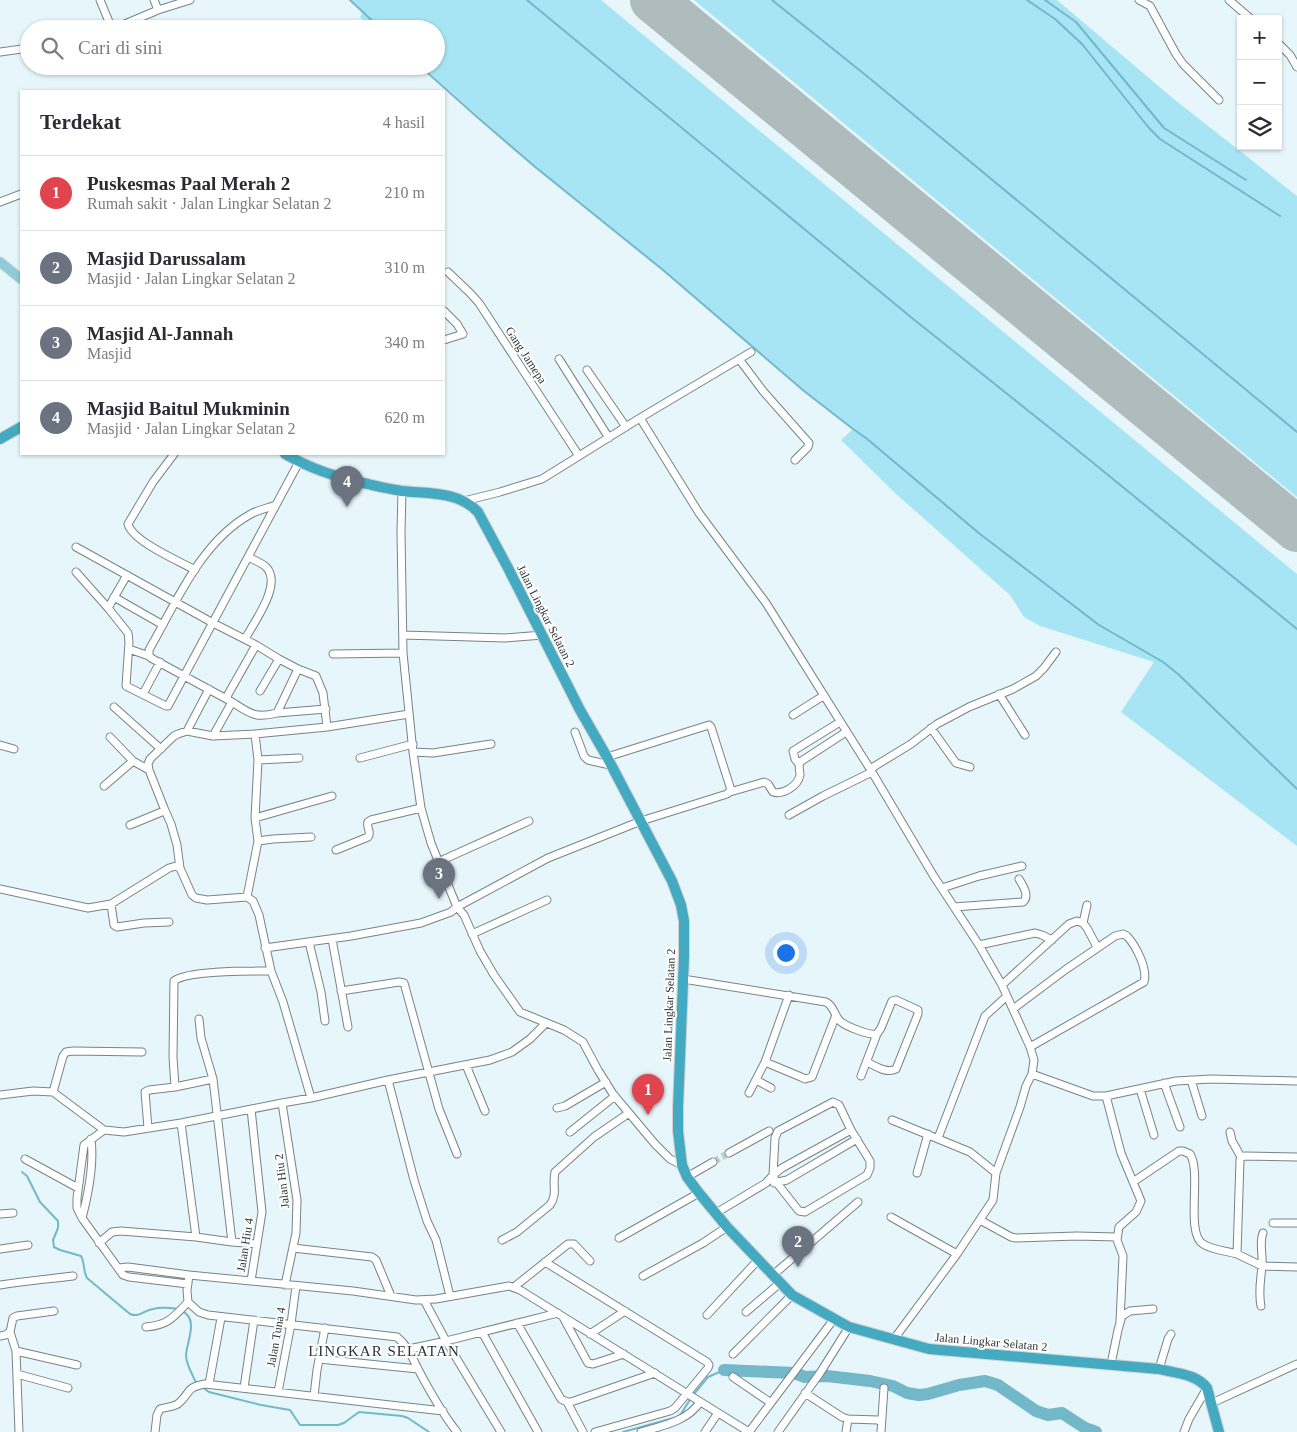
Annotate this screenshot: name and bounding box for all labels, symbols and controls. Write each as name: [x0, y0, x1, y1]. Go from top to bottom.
map controls: [1237, 15, 1282, 150]
button: +: [1237, 15, 1282, 60]
search box: [20, 20, 445, 75]
icon: search: [38, 34, 66, 62]
text: Cari di sini: [78, 37, 162, 58]
button: −: [1237, 60, 1282, 105]
button: layers: [1237, 105, 1282, 150]
text: Terdekat: [40, 110, 121, 134]
text: 4 hasil: [383, 114, 425, 131]
text: Puskesmas Paal Merah 2: [87, 173, 290, 194]
text: 1: [52, 184, 60, 201]
text: 210 m: [385, 184, 425, 201]
text: Rumah sakit · Jalan Lingkar Selatan 2: [87, 195, 331, 212]
text: Masjid Darussalam: [87, 248, 246, 269]
text: 2: [52, 259, 60, 276]
text: 310 m: [385, 259, 425, 276]
text: Masjid · Jalan Lingkar Selatan 2: [87, 270, 295, 287]
text: Masjid Al-Jannah: [87, 323, 233, 344]
street label: Gang Jamepa: [502, 324, 550, 387]
text: 3: [52, 334, 60, 351]
text: 340 m: [385, 334, 425, 351]
text: Masjid: [87, 345, 131, 362]
text: Masjid Baitul Mukminin: [87, 398, 290, 419]
text: 4: [52, 409, 60, 426]
text: 620 m: [385, 409, 425, 426]
text: Masjid · Jalan Lingkar Selatan 2: [87, 420, 295, 437]
pin: 4: [331, 466, 363, 507]
street label: Jalan Lingkar Selatan 2: [514, 562, 578, 670]
pin: 3: [423, 858, 455, 899]
your location: [773, 940, 799, 966]
street label: Jalan Lingkar Selatan 2: [660, 948, 678, 1062]
pin: 1: [632, 1074, 664, 1115]
street label: Jalan Hiu 2: [272, 1153, 292, 1209]
street label: Jalan Hiu 4: [234, 1217, 256, 1273]
pin: 2: [782, 1226, 814, 1267]
street label: Jalan Tuna 4: [264, 1306, 288, 1368]
street label: Jalan Lingkar Selatan 2: [934, 1330, 1048, 1354]
district label: LINGKAR SELATAN: [308, 1343, 460, 1359]

